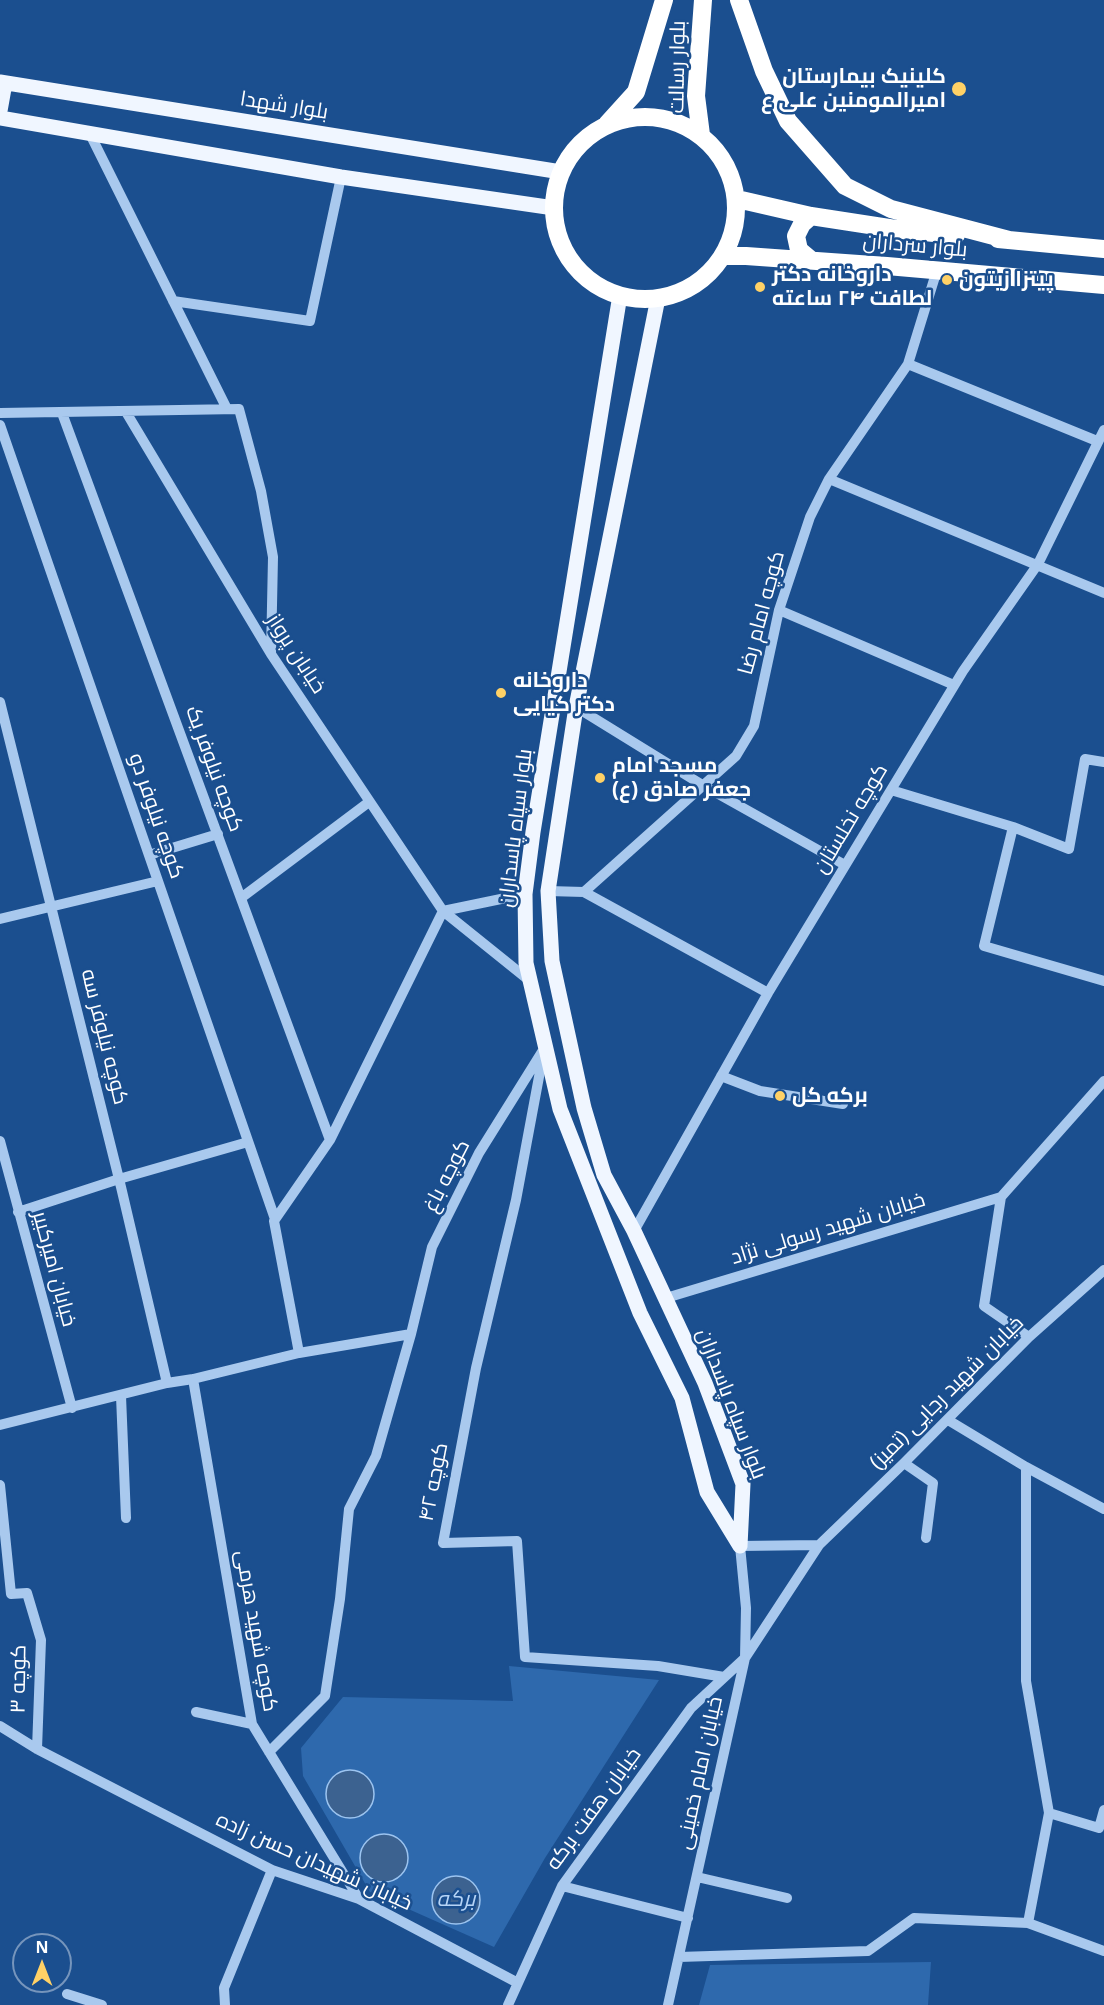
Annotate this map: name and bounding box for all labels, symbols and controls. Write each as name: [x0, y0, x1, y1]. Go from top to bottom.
street label: بلوار رسالت: [665, 20, 691, 114]
place label: کلینیک بیمارستان امیرالمومنین علی ع: [761, 64, 946, 114]
marker: کلینیک بیمارستان امیرالمومنین علی ع: [950, 80, 968, 98]
street label: بلوار شهدا: [238, 87, 330, 125]
street label: بلوار سرداران: [862, 229, 968, 263]
place label: داروخانه دکتر لطافت ۲۴ ساعته: [772, 262, 932, 312]
place label: پیتزا زیتون: [959, 267, 1054, 293]
marker: پیتزا زیتون: [940, 273, 954, 287]
marker: داروخانه دکتر لطافت ۲۴ ساعته: [753, 280, 767, 294]
street label: کوچه امام رضا: [733, 548, 791, 678]
street label: خیابان پرواز: [261, 609, 331, 699]
place label: داروخانه دکتر کیایی: [513, 668, 615, 718]
marker: داروخانه دکتر کیایی: [494, 686, 508, 700]
street label: کوچه نیلوفر یک: [180, 703, 248, 835]
street label: بلوار سپاه پاسداران: [494, 747, 538, 909]
street label: کوچه نیلوفر دو: [123, 750, 189, 882]
place label: مسجد امام جعفر صادق (ع): [612, 753, 751, 803]
street label: کوچه نخلستان: [808, 760, 894, 878]
marker: مسجد امام جعفر صادق (ع): [593, 771, 607, 785]
street label: کوچه نیلوفر سه: [75, 967, 133, 1107]
place label: برکه کل: [792, 1083, 868, 1109]
marker: برکه کل: [773, 1089, 787, 1103]
street label: کوچه باغ: [418, 1136, 476, 1216]
street label: خیابان شهید رسولی نژاد: [728, 1187, 928, 1271]
street label: خیابان امیرکبیر: [26, 1208, 82, 1330]
street label: خیابان شهید رجایی (تمیز): [865, 1311, 1029, 1475]
street label: بلوار سپاه پاسداران: [691, 1325, 771, 1483]
street label: کوچه ۴۲: [414, 1441, 454, 1523]
street label: کوچه شهید هرمی: [229, 1548, 283, 1714]
street label: کوچه ۳: [6, 1644, 32, 1714]
street label: خیابان امام خمینی: [671, 1694, 729, 1852]
street label: خیابان هفت برکه: [541, 1743, 647, 1875]
street label: خیابان شهیدان حسن زاده: [212, 1807, 416, 1917]
water label: برکه: [437, 1887, 475, 1913]
north arrow: [12, 1933, 72, 1993]
text: N: [35, 1936, 49, 1958]

